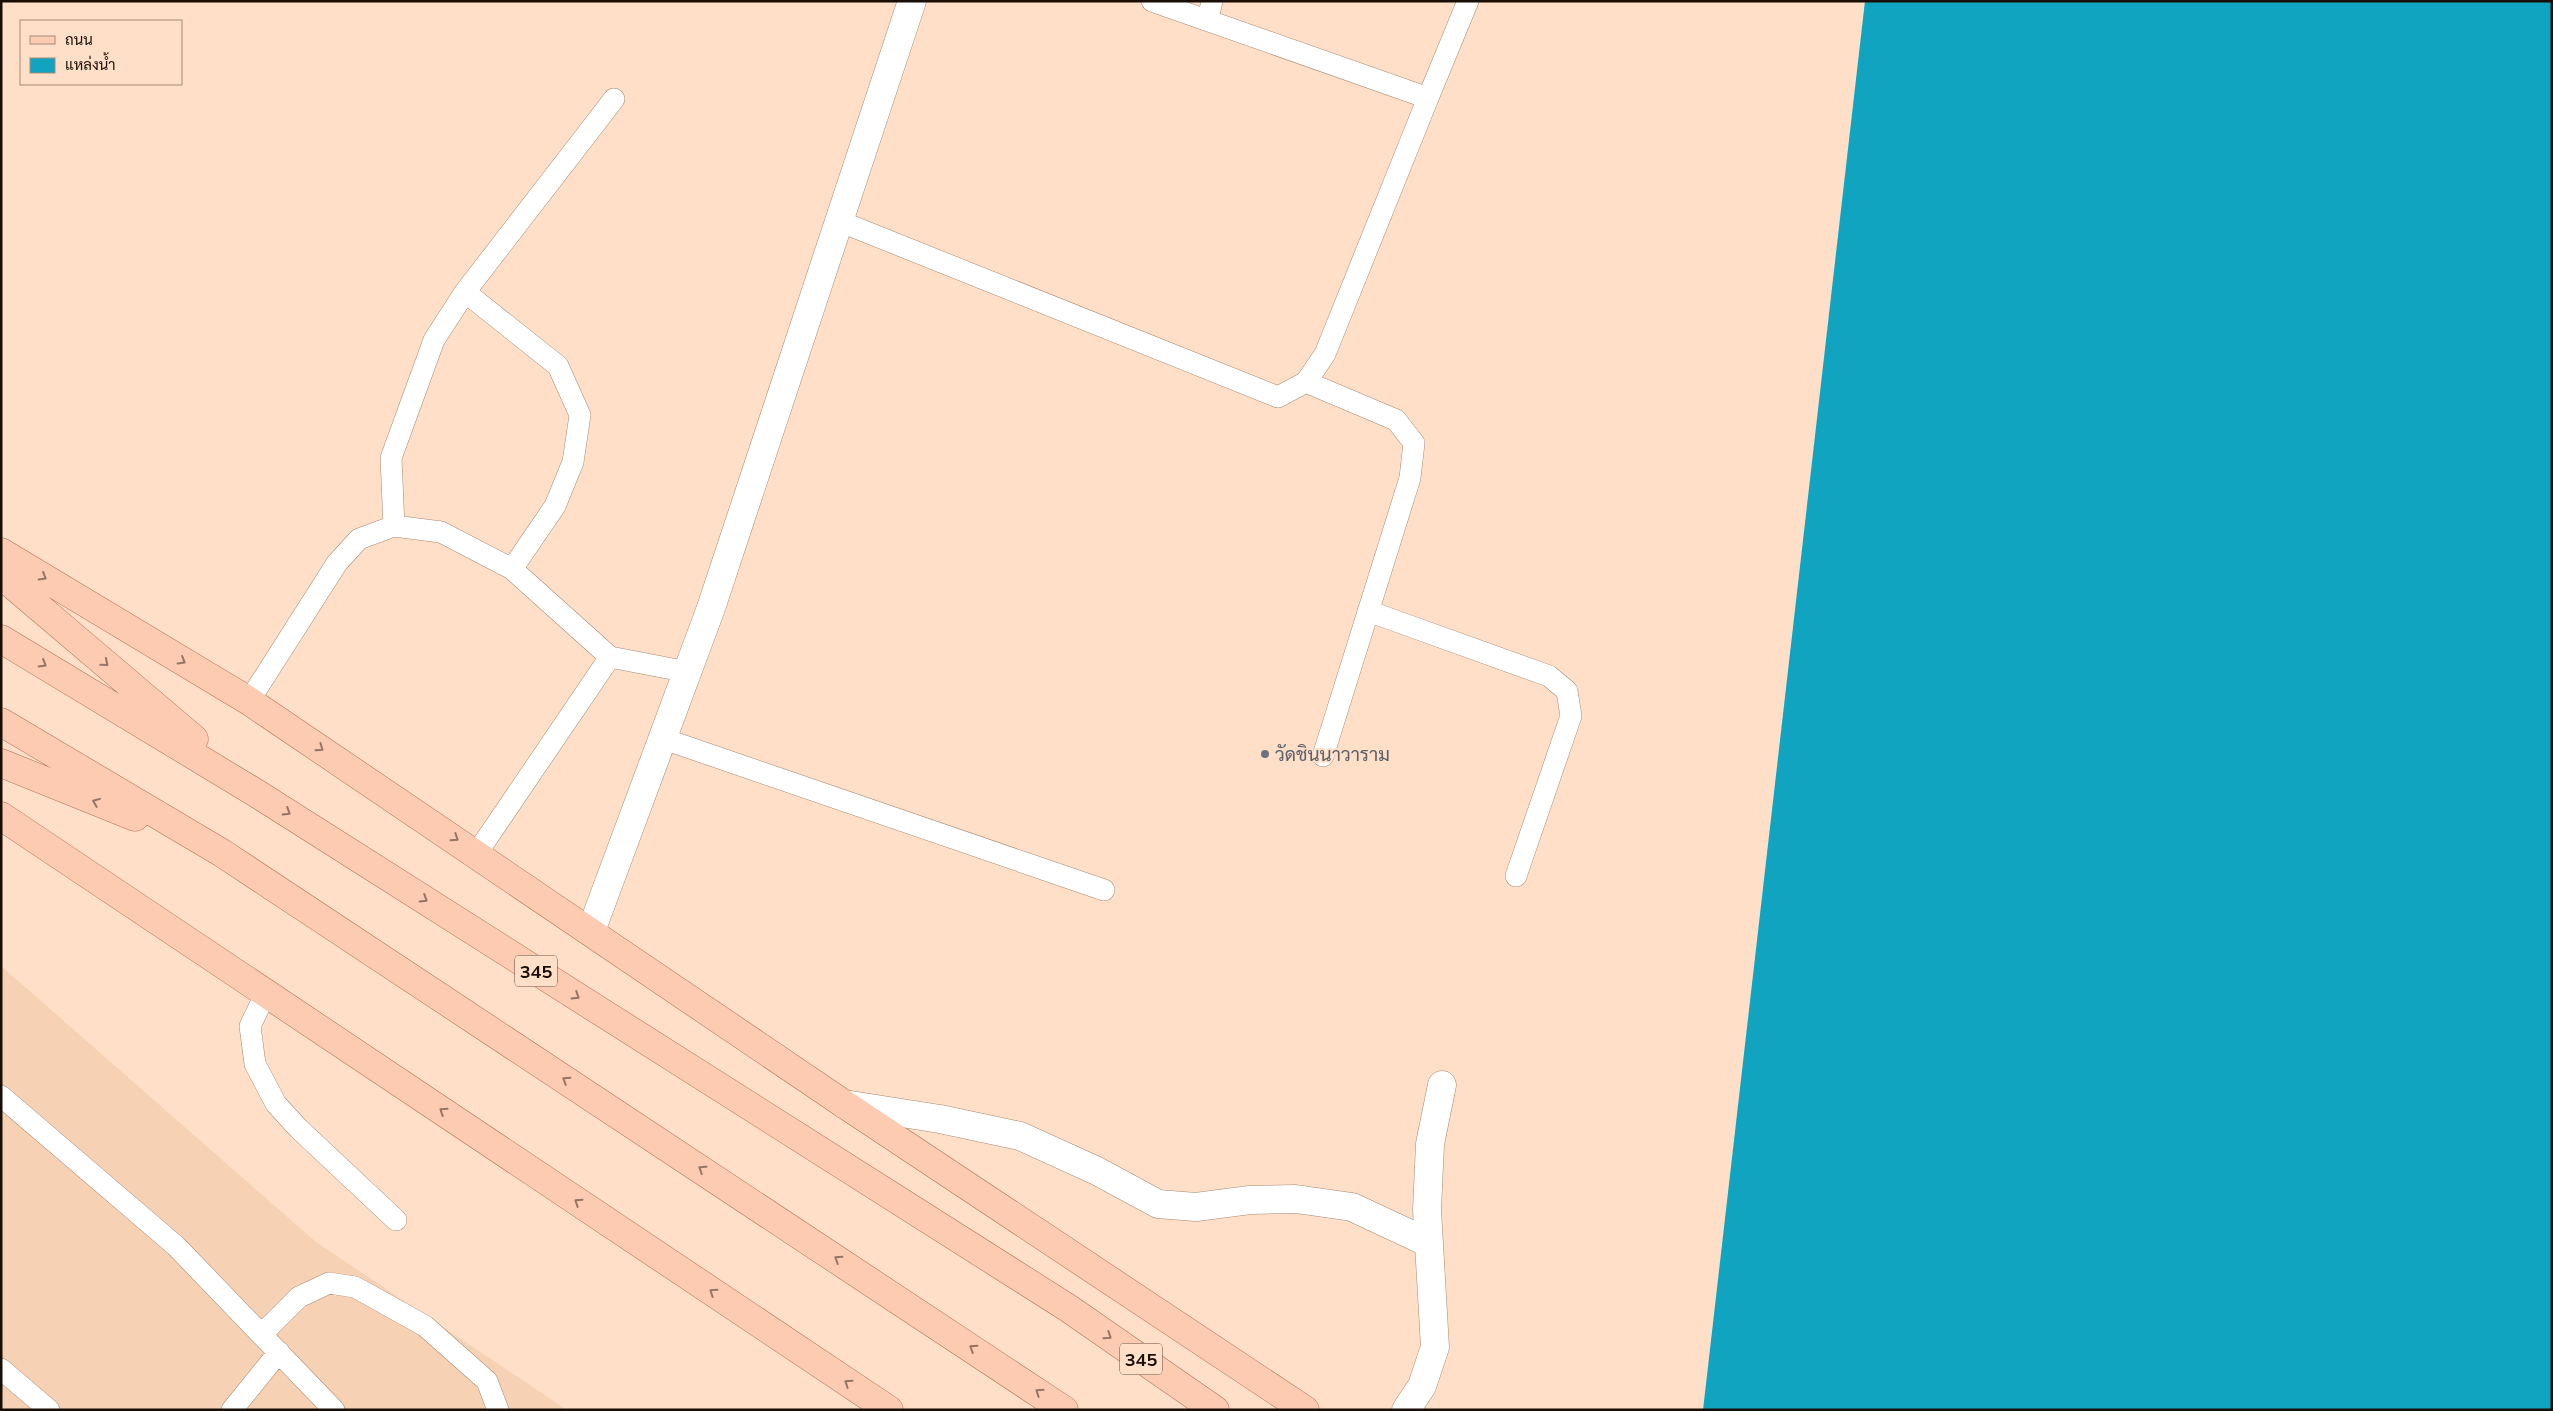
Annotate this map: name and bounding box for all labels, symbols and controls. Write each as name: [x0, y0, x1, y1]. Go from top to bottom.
legend: [20, 20, 182, 85]
text: ถนน: [65, 30, 93, 49]
text: แหล่งน้ำ: [65, 52, 116, 74]
one-way arrow: [38, 571, 47, 581]
one-way arrow: [177, 654, 186, 664]
one-way arrow: [37, 657, 46, 667]
one-way arrow: [99, 658, 108, 666]
one-way arrow: [314, 742, 323, 751]
place label: วัดชินนาวาราม: [1275, 742, 1390, 766]
marker: วัดชินนาวาราม: [1259, 748, 1271, 760]
one-way arrow: [92, 797, 101, 808]
one-way arrow: [281, 806, 290, 815]
one-way arrow: [449, 832, 458, 842]
one-way arrow: [418, 893, 427, 902]
road number: 345: [515, 956, 557, 986]
one-way arrow: [570, 989, 579, 999]
one-way arrow: [563, 1077, 572, 1086]
one-way arrow: [439, 1108, 448, 1118]
one-way arrow: [698, 1166, 707, 1176]
one-way arrow: [574, 1199, 584, 1208]
one-way arrow: [834, 1256, 843, 1265]
one-way arrow: [709, 1289, 719, 1298]
one-way arrow: [1102, 1330, 1112, 1339]
road number: 345: [1120, 1344, 1162, 1375]
one-way arrow: [969, 1345, 978, 1355]
one-way arrow: [844, 1380, 854, 1389]
one-way arrow: [1035, 1389, 1044, 1399]

